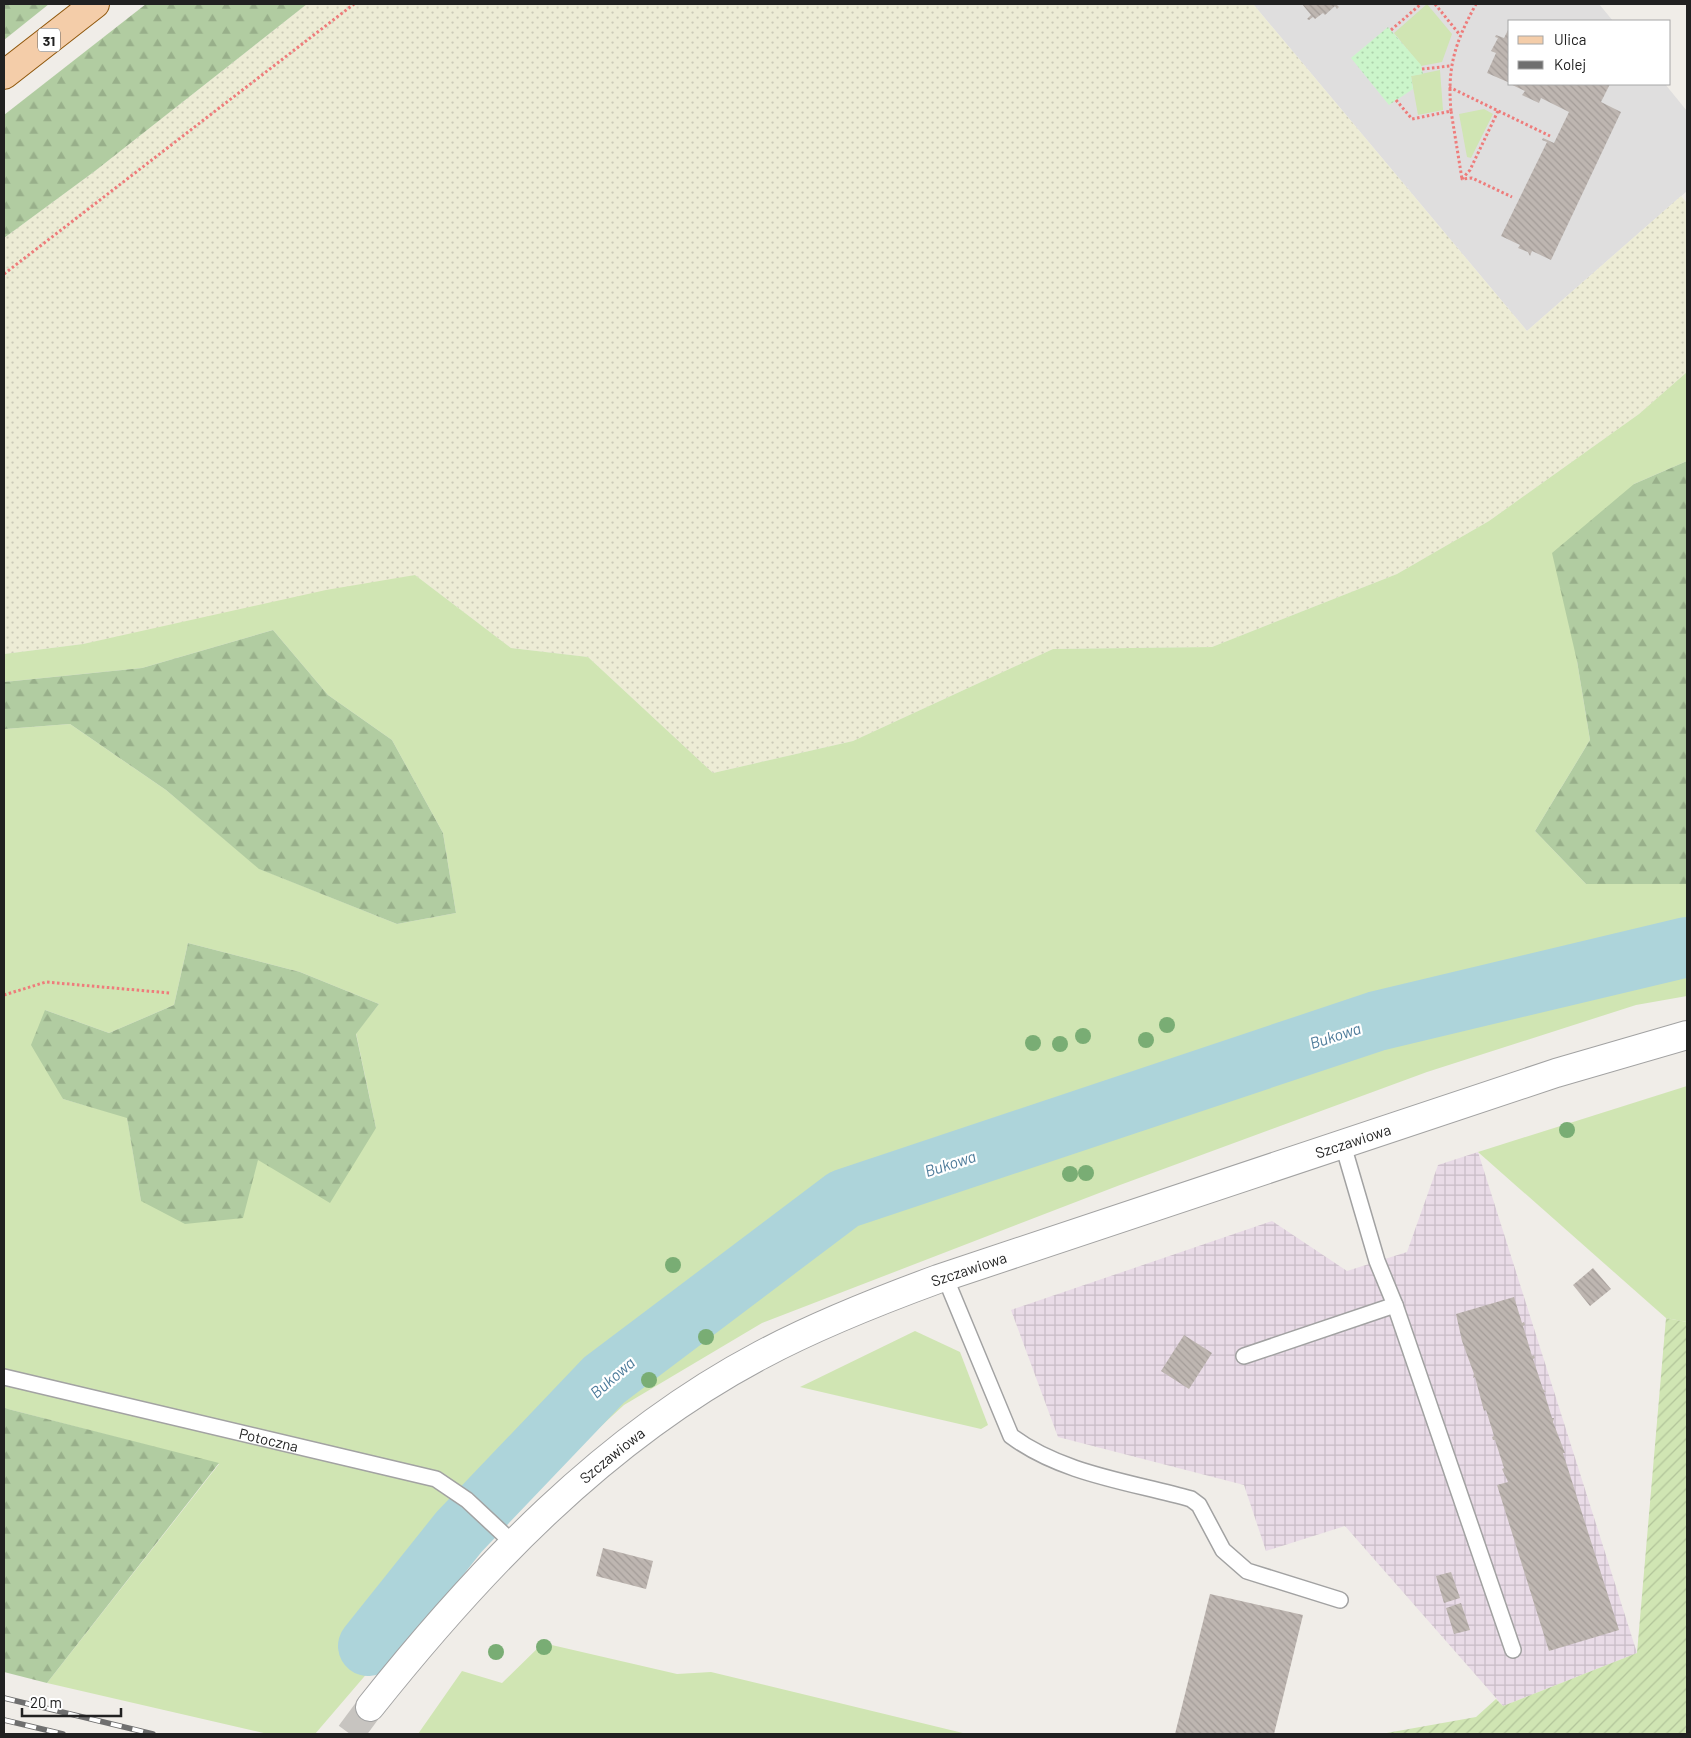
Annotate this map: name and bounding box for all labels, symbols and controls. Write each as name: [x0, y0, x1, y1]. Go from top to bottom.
legend: [1508, 20, 1671, 85]
road number: 31: [38, 28, 60, 52]
text: Ulica: [1554, 30, 1586, 48]
text: Kolej: [1554, 55, 1586, 73]
water label: Bukowa: [1307, 1018, 1363, 1052]
street label: Szczawiowa: [1313, 1120, 1393, 1162]
water label: Bukowa: [922, 1146, 978, 1180]
street label: Szczawiowa: [928, 1248, 1009, 1290]
water label: Bukowa: [586, 1353, 638, 1401]
street label: Szczawiowa: [576, 1423, 648, 1487]
street label: Potoczna: [237, 1424, 300, 1455]
scale bar: [22, 1686, 121, 1718]
text: 20 m: [30, 1693, 62, 1711]

